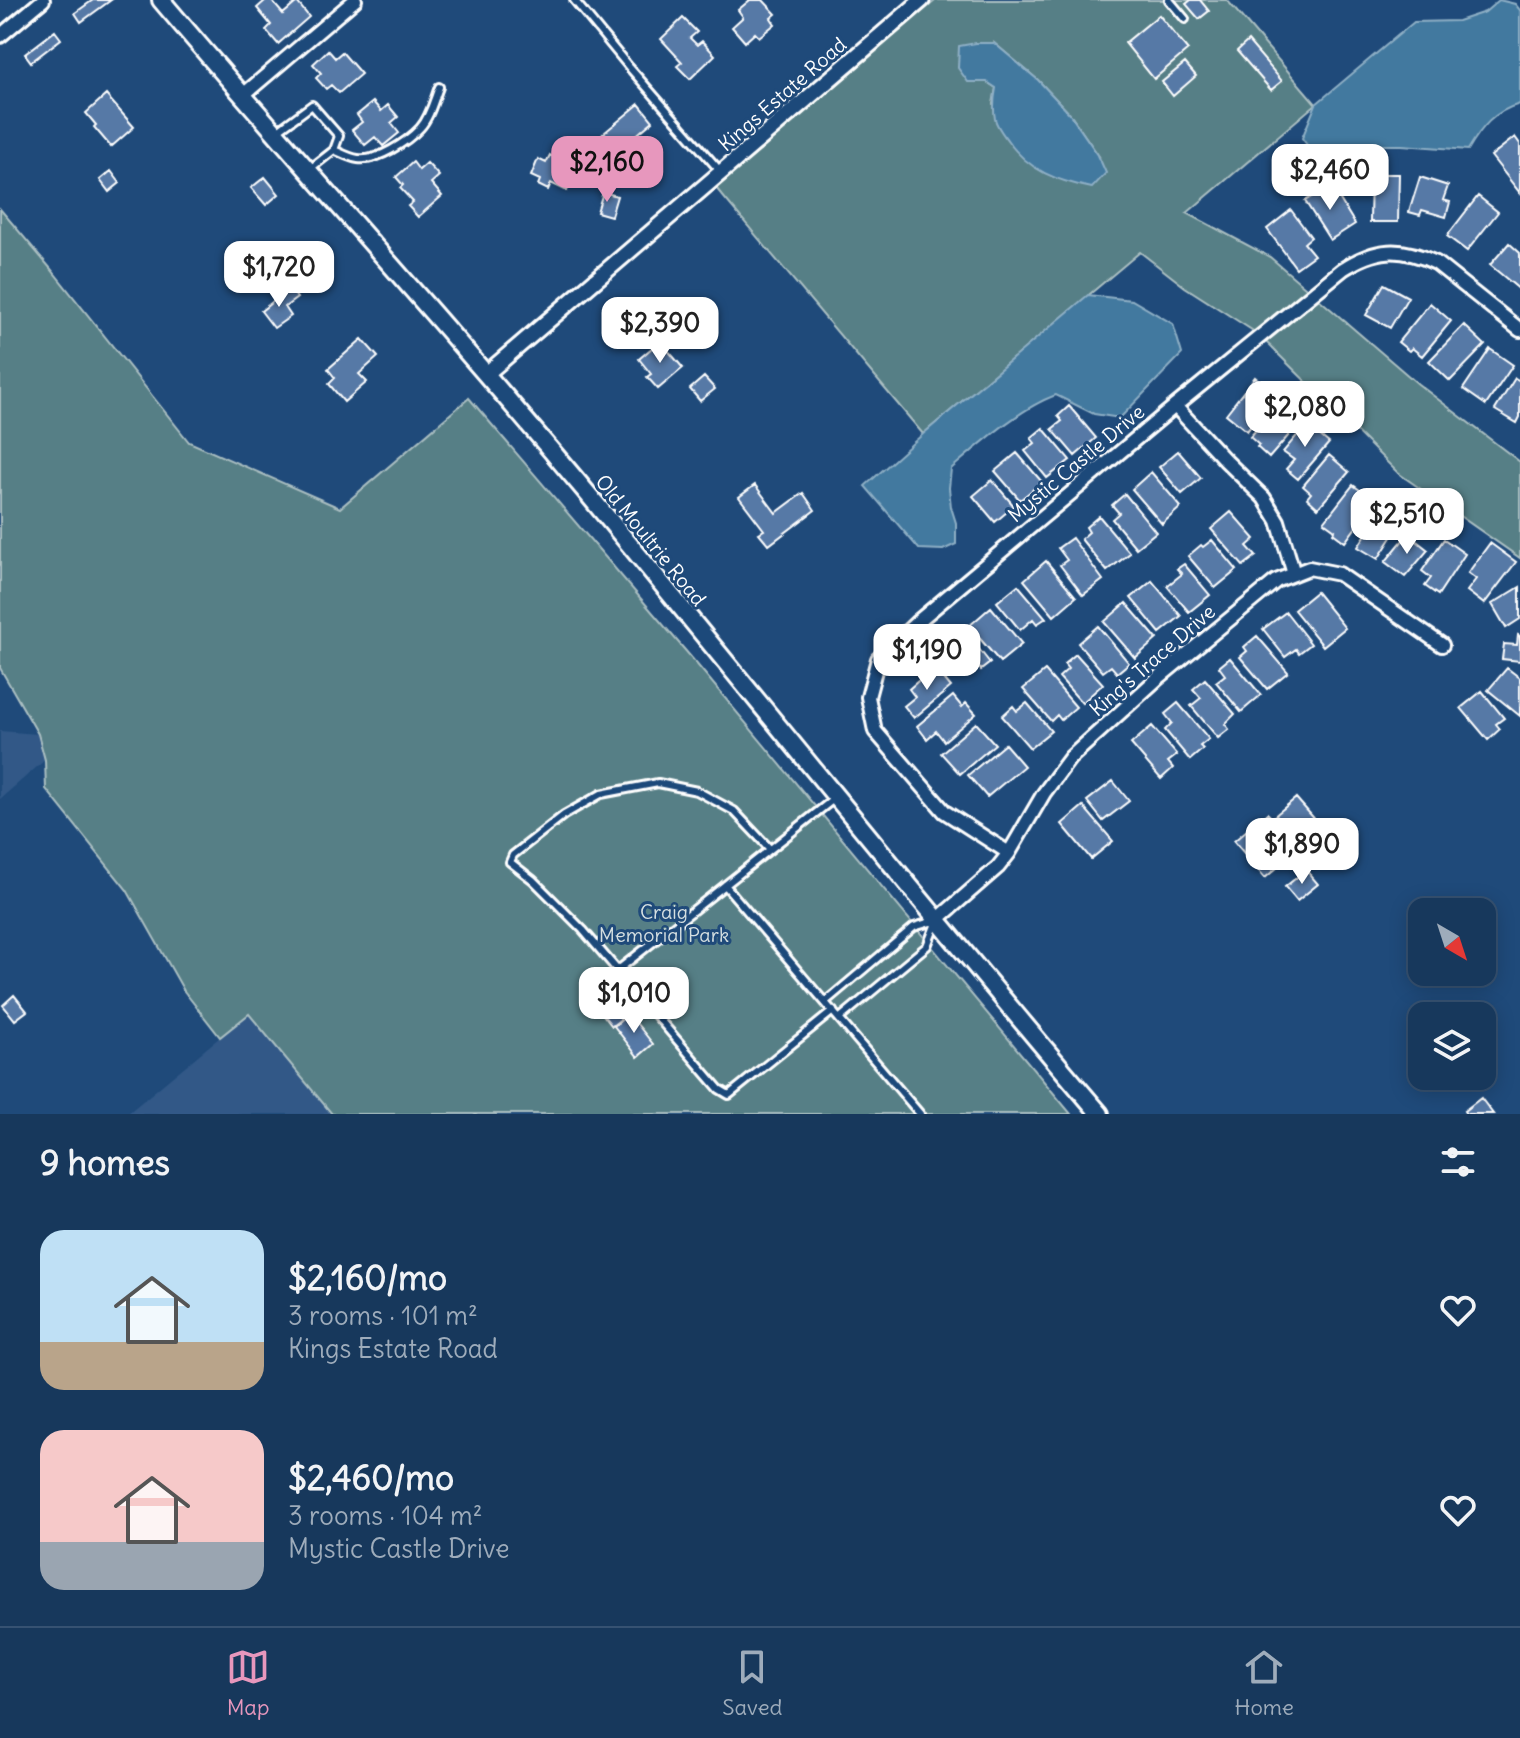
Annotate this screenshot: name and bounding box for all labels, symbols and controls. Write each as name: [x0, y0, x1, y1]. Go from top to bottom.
street label: Kings Estate Road: [713, 31, 851, 156]
pin: $2,160: [542, 136, 672, 204]
pin: $2,460: [1265, 144, 1395, 212]
text: $2,160: [569, 145, 645, 178]
text: $2,460: [1290, 153, 1370, 186]
pin: $1,720: [214, 241, 344, 309]
text: $1,720: [242, 250, 316, 283]
pin: $2,390: [595, 297, 725, 365]
text: $2,390: [620, 306, 700, 339]
pin: $2,080: [1240, 381, 1370, 449]
text: $2,080: [1263, 390, 1347, 423]
street label: Mystic Castle Drive: [1003, 399, 1149, 527]
street label: Old Moultrie Road: [590, 469, 712, 611]
pin: $2,510: [1342, 488, 1472, 556]
text: $2,510: [1369, 497, 1445, 530]
street label: King's Trace Drive: [1084, 599, 1220, 721]
pin: $1,190: [862, 624, 992, 692]
text: $1,190: [891, 633, 963, 666]
pin: $1,890: [1237, 818, 1367, 886]
text: $1,890: [1264, 827, 1340, 860]
north arrow: [1408, 898, 1496, 986]
map controls: [1408, 898, 1496, 1090]
park label: Craig Memorial Park: [599, 899, 729, 947]
pin: $1,010: [569, 967, 699, 1035]
text: $1,010: [597, 976, 671, 1009]
button: layers: [1408, 1002, 1496, 1090]
icon: filters: [1436, 1140, 1480, 1184]
text: 9 homes: [40, 1141, 170, 1184]
text: $2,160/mo: [288, 1256, 447, 1299]
icon: home: [104, 1262, 200, 1358]
icon: heart: [1436, 1288, 1480, 1332]
text: 3 rooms · 101 m²: [288, 1299, 478, 1332]
text: Kings Estate Road: [288, 1332, 498, 1365]
text: $2,460/mo: [288, 1456, 454, 1499]
icon: home: [104, 1462, 200, 1558]
icon: heart: [1436, 1488, 1480, 1532]
text: 3 rooms · 104 m²: [288, 1499, 483, 1532]
text: Mystic Castle Drive: [288, 1532, 509, 1565]
tab: Map: [226, 1645, 270, 1721]
tab: Saved: [722, 1645, 782, 1721]
tab: Home: [1235, 1645, 1294, 1721]

